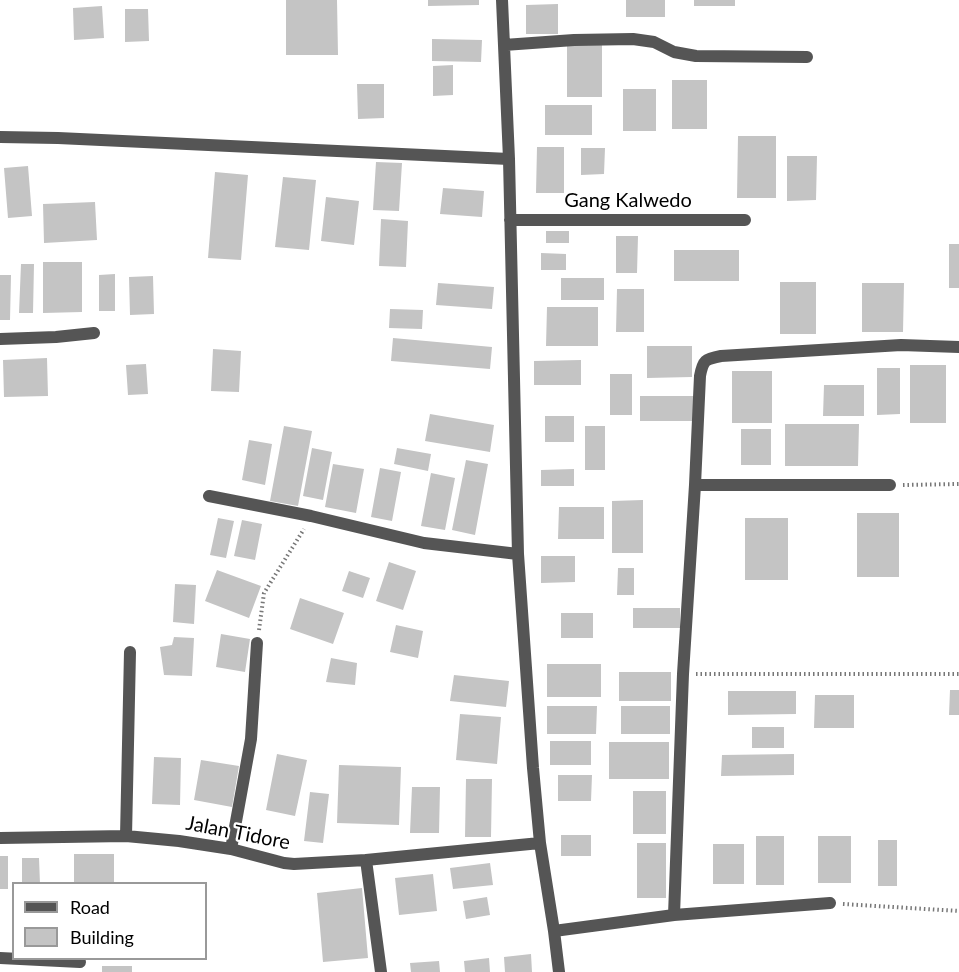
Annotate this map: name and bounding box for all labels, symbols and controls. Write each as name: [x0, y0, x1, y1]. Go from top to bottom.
street label: Gang Kalwedo: [564, 189, 692, 213]
street label: Jalan Tidore: [184, 811, 292, 855]
legend: [12, 882, 207, 960]
text: Road: [70, 896, 110, 918]
text: Building: [70, 926, 134, 948]

